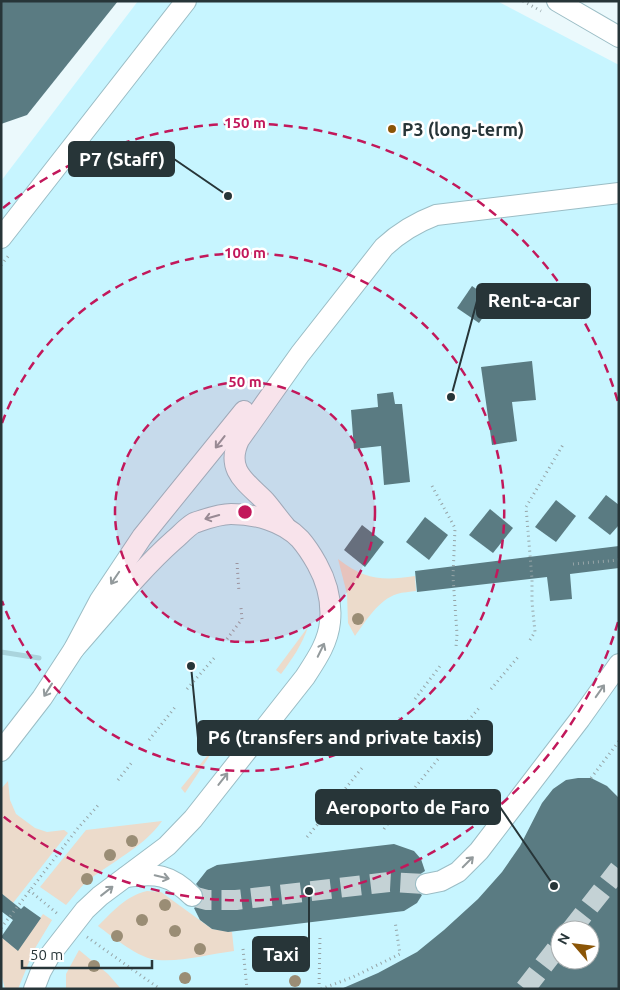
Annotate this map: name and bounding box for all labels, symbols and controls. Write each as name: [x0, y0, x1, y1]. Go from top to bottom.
text: 150 m: [224, 114, 266, 131]
place label: P3 (long-term): [402, 119, 524, 140]
marker: P3 (long-term): [386, 123, 398, 135]
callout: P7 (Staff): [69, 142, 174, 176]
text: P7 (Staff): [79, 148, 165, 170]
text: 100 m: [224, 244, 266, 261]
callout: Rent-a-car: [477, 284, 590, 318]
text: Rent-a-car: [488, 289, 580, 311]
text: 50 m: [228, 373, 262, 390]
one-way arrow: [215, 435, 225, 449]
centre of rings: [236, 503, 254, 521]
one-way arrow: [205, 513, 221, 523]
one-way arrow: [110, 571, 120, 585]
one-way arrow: [317, 643, 326, 658]
one-way arrow: [42, 682, 52, 696]
one-way arrow: [595, 685, 605, 699]
callout: P6 (transfers and private taxis): [198, 721, 492, 755]
text: P6 (transfers and private taxis): [208, 726, 482, 748]
one-way arrow: [218, 772, 228, 786]
callout: Aeroporto de Faro: [316, 790, 500, 824]
text: Aeroporto de Faro: [326, 796, 490, 818]
one-way arrow: [462, 856, 474, 868]
one-way arrow: [153, 873, 169, 882]
one-way arrow: [100, 886, 114, 896]
north arrow: [550, 920, 600, 970]
text: N: [554, 931, 573, 947]
callout: Taxi: [253, 937, 309, 971]
scale bar: [22, 938, 152, 970]
text: Taxi: [263, 943, 299, 965]
text: 50 m: [30, 946, 63, 963]

